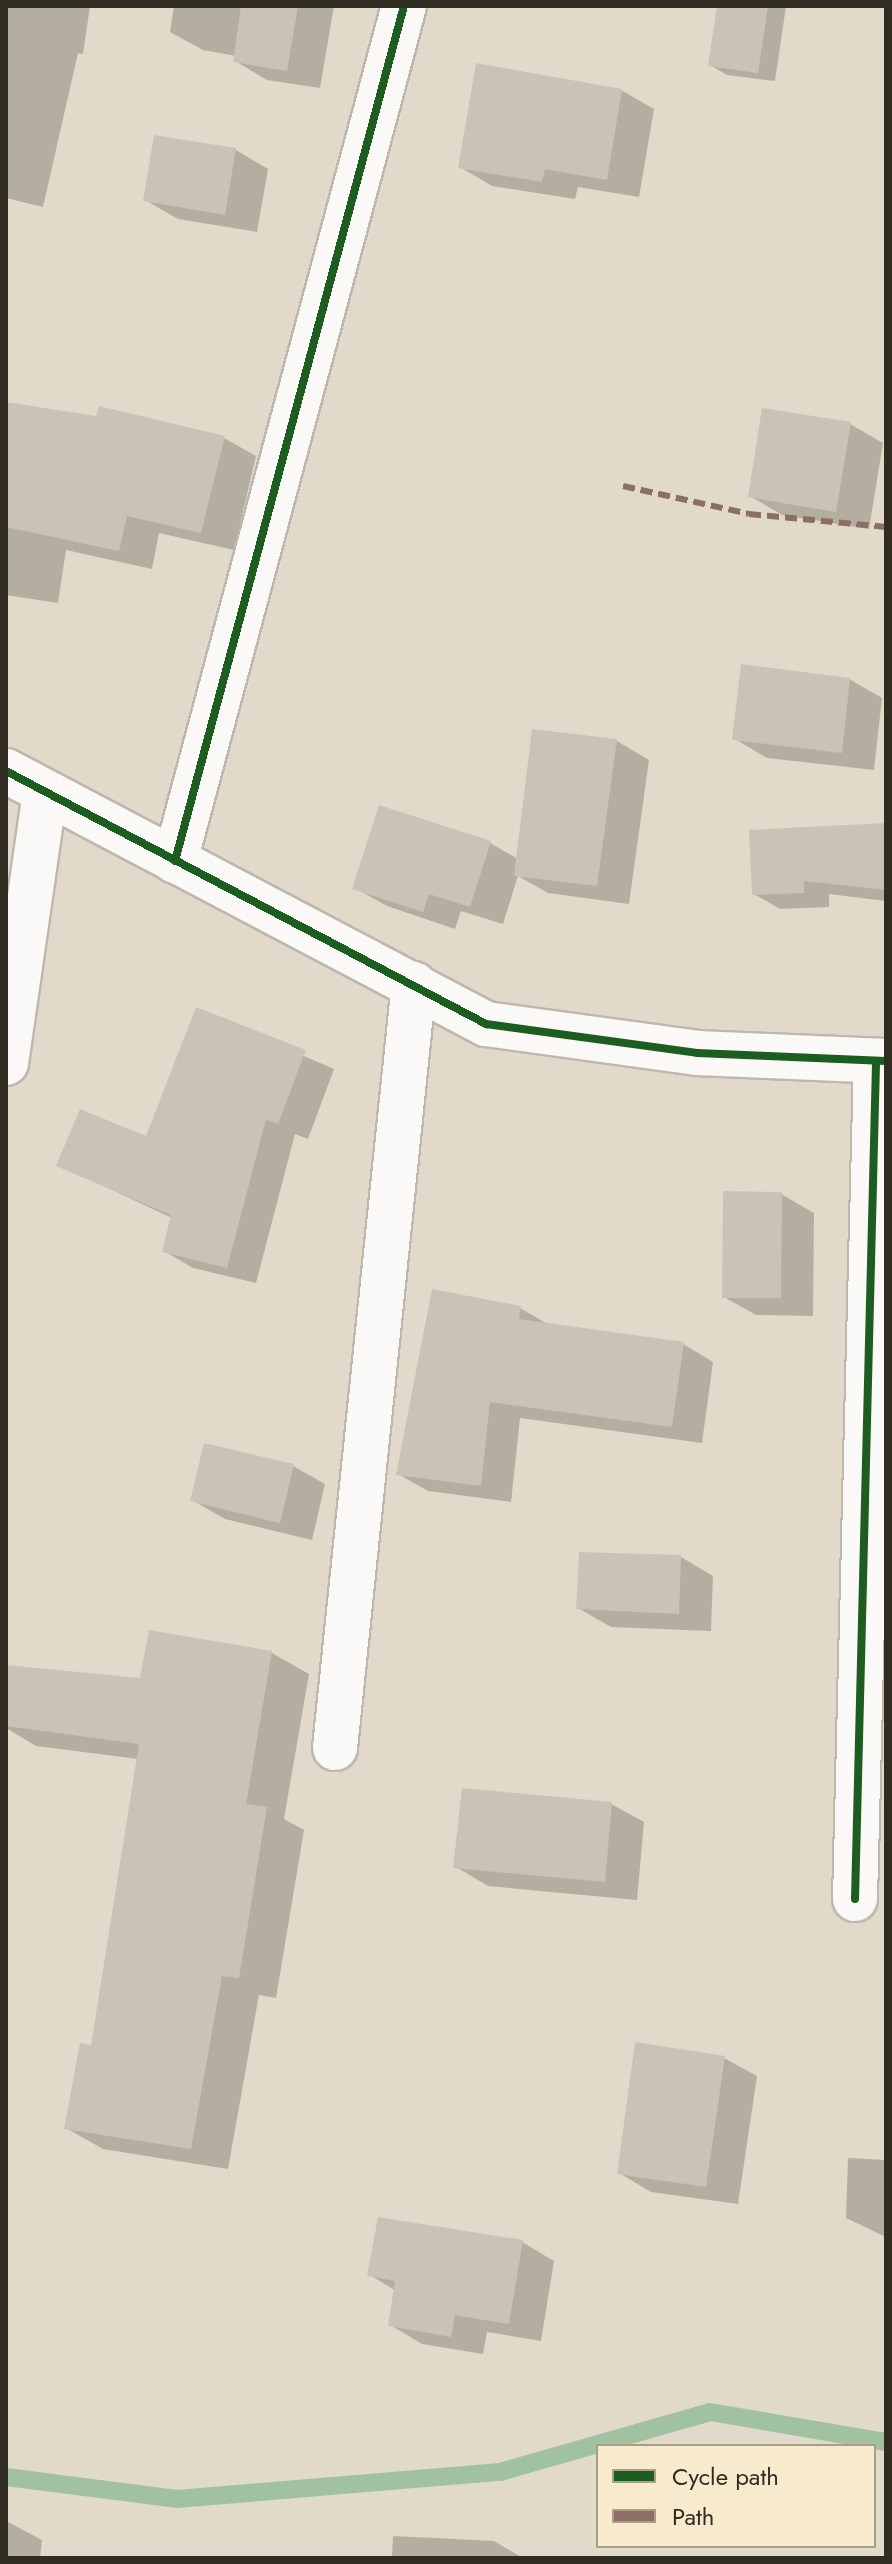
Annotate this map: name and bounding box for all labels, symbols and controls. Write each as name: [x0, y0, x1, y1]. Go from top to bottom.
legend: [596, 2444, 876, 2548]
text: Cycle path: [672, 2459, 779, 2494]
text: Path: [672, 2499, 714, 2534]

